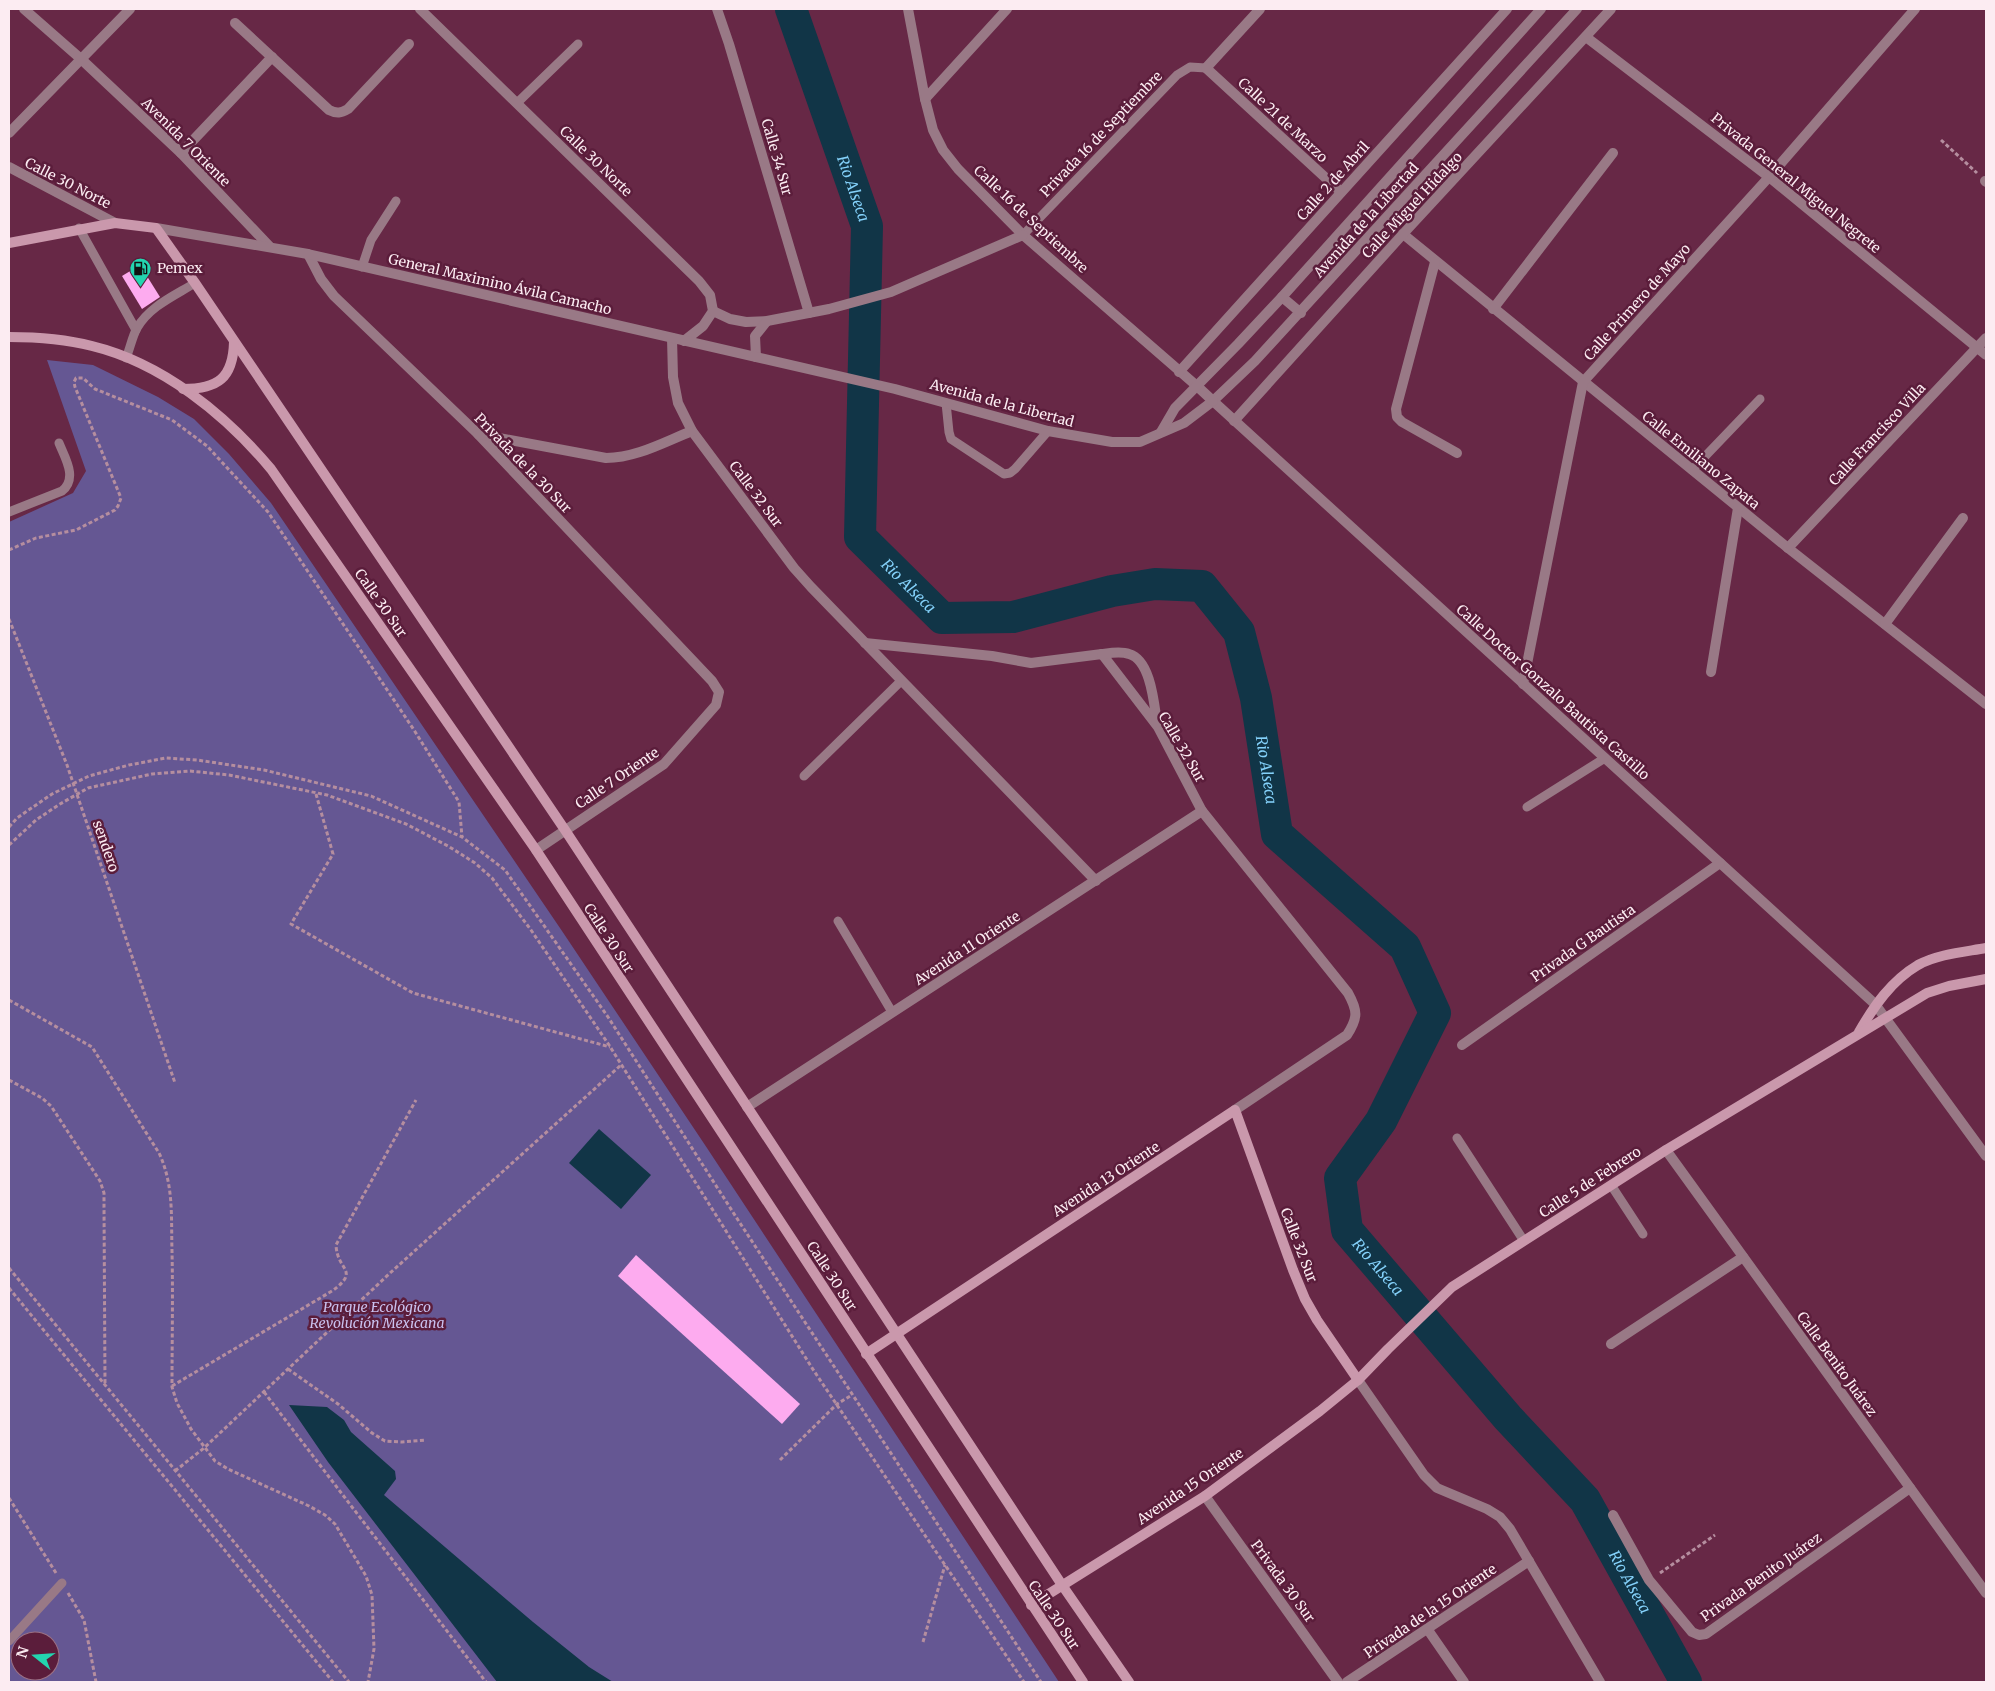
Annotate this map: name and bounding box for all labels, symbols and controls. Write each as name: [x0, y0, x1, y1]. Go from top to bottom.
street label: Privada 16 de Septiembre: [1036, 67, 1166, 201]
street label: Calle 21 de Marzo: [1234, 74, 1332, 166]
street label: Avenida 7 Oriente: [137, 93, 234, 190]
street label: Privada General Miguel Negrete: [1708, 109, 1884, 257]
street label: Calle 34 Sur: [757, 117, 797, 197]
street label: Calle 30 Norte: [556, 122, 636, 200]
street label: Calle 2 de Abril: [1293, 137, 1374, 224]
street label: Calle Miguel Hidalgo: [1358, 148, 1466, 262]
water label: Rio Alseca: [833, 153, 874, 224]
street label: Calle 30 Norte: [22, 154, 114, 212]
street label: Avenida de la Libertad: [1309, 158, 1423, 282]
street label: Calle 16 de Septiembre: [970, 161, 1092, 277]
street label: Calle Primero de Mayo: [1580, 240, 1694, 364]
street label: General Maximino Ávila Camacho: [387, 250, 613, 318]
fuel station icon: Pemex: [129, 256, 153, 287]
place label: Pemex: [157, 259, 203, 277]
street label: Avenida de la Libertad: [927, 375, 1077, 431]
street label: Calle Francisco Villa: [1825, 378, 1930, 489]
street label: Calle Emiliano Zapata: [1638, 407, 1764, 513]
street label: Privada de la 30 Sur: [471, 409, 575, 517]
street label: Calle 32 Sur: [725, 457, 787, 531]
water label: Rio Alseca: [878, 554, 940, 617]
street label: Calle 30 Sur: [351, 565, 411, 641]
street label: Calle Doctor Gonzalo Bautista Castillo: [1452, 600, 1654, 784]
street label: Calle 32 Sur: [1155, 709, 1209, 785]
water label: Rio Alseca: [1252, 734, 1282, 805]
street label: Calle 7 Oriente: [572, 743, 662, 813]
street label: sendero: [89, 818, 123, 874]
street label: Calle 30 Sur: [580, 900, 638, 976]
street label: Privada G Bautista: [1527, 900, 1639, 986]
street label: Avenida 11 Oriente: [910, 907, 1023, 989]
street label: Avenida 13 Oriente: [1048, 1138, 1163, 1221]
street label: Calle 5 de Febrero: [1536, 1142, 1644, 1222]
street label: Calle 32 Sur: [1277, 1205, 1321, 1285]
water label: Rio Alseca: [1349, 1234, 1408, 1299]
street label: Calle 30 Sur: [803, 1238, 861, 1314]
park label: Parque Ecológico Revolución Mexicana: [309, 1298, 445, 1332]
street label: Calle Benito Juárez: [1793, 1308, 1881, 1420]
street label: Avenida 15 Oriente: [1133, 1444, 1247, 1529]
street label: Privada Benito Juárez: [1697, 1528, 1825, 1626]
street label: Privada 30 Sur: [1247, 1536, 1319, 1626]
water label: Rio Alseca: [1605, 1547, 1655, 1616]
street label: Privada de la 15 Oriente: [1360, 1560, 1500, 1662]
street label: Calle 30 Sur: [1024, 1577, 1084, 1653]
north arrow: [10, 1631, 60, 1681]
text: N: [12, 1644, 33, 1660]

